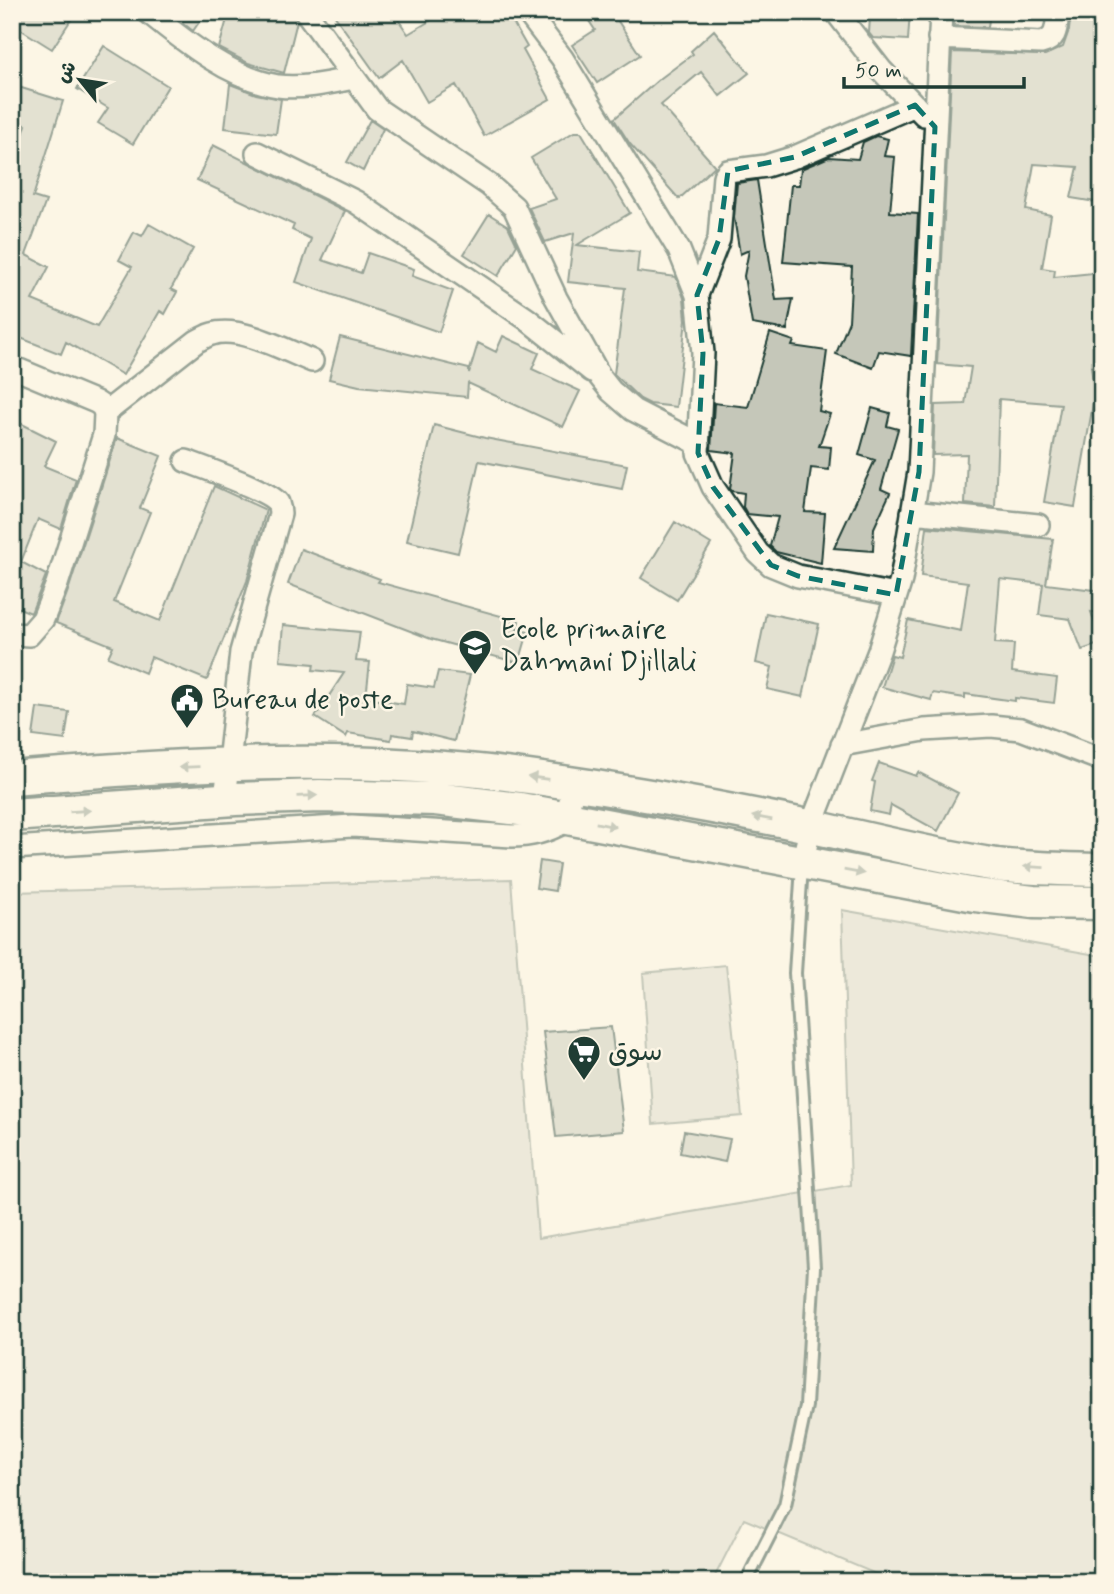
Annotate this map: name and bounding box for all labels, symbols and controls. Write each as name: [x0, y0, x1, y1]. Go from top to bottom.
north arrow: [46, 46, 116, 116]
scale bar: [844, 46, 1025, 90]
text: ش: [51, 57, 83, 88]
text: 50 m: [855, 57, 902, 85]
place label: Ecole primaire Dahmani Djillali: [500, 612, 697, 681]
school or university icon: Ecole primaire Dahmani Djillali: [456, 627, 494, 676]
public building icon: Bureau de poste: [168, 681, 206, 730]
place label: Bureau de poste: [212, 682, 394, 719]
one-way arrow: [177, 761, 199, 772]
one-way arrow: [527, 773, 549, 784]
one-way arrow: [297, 791, 319, 802]
one-way arrow: [70, 805, 92, 816]
one-way arrow: [751, 812, 773, 823]
one-way arrow: [595, 820, 617, 831]
one-way arrow: [1022, 861, 1044, 872]
one-way arrow: [843, 867, 865, 878]
supermarket icon: سوق: [565, 1033, 603, 1082]
place label: سوق: [608, 1034, 663, 1071]

